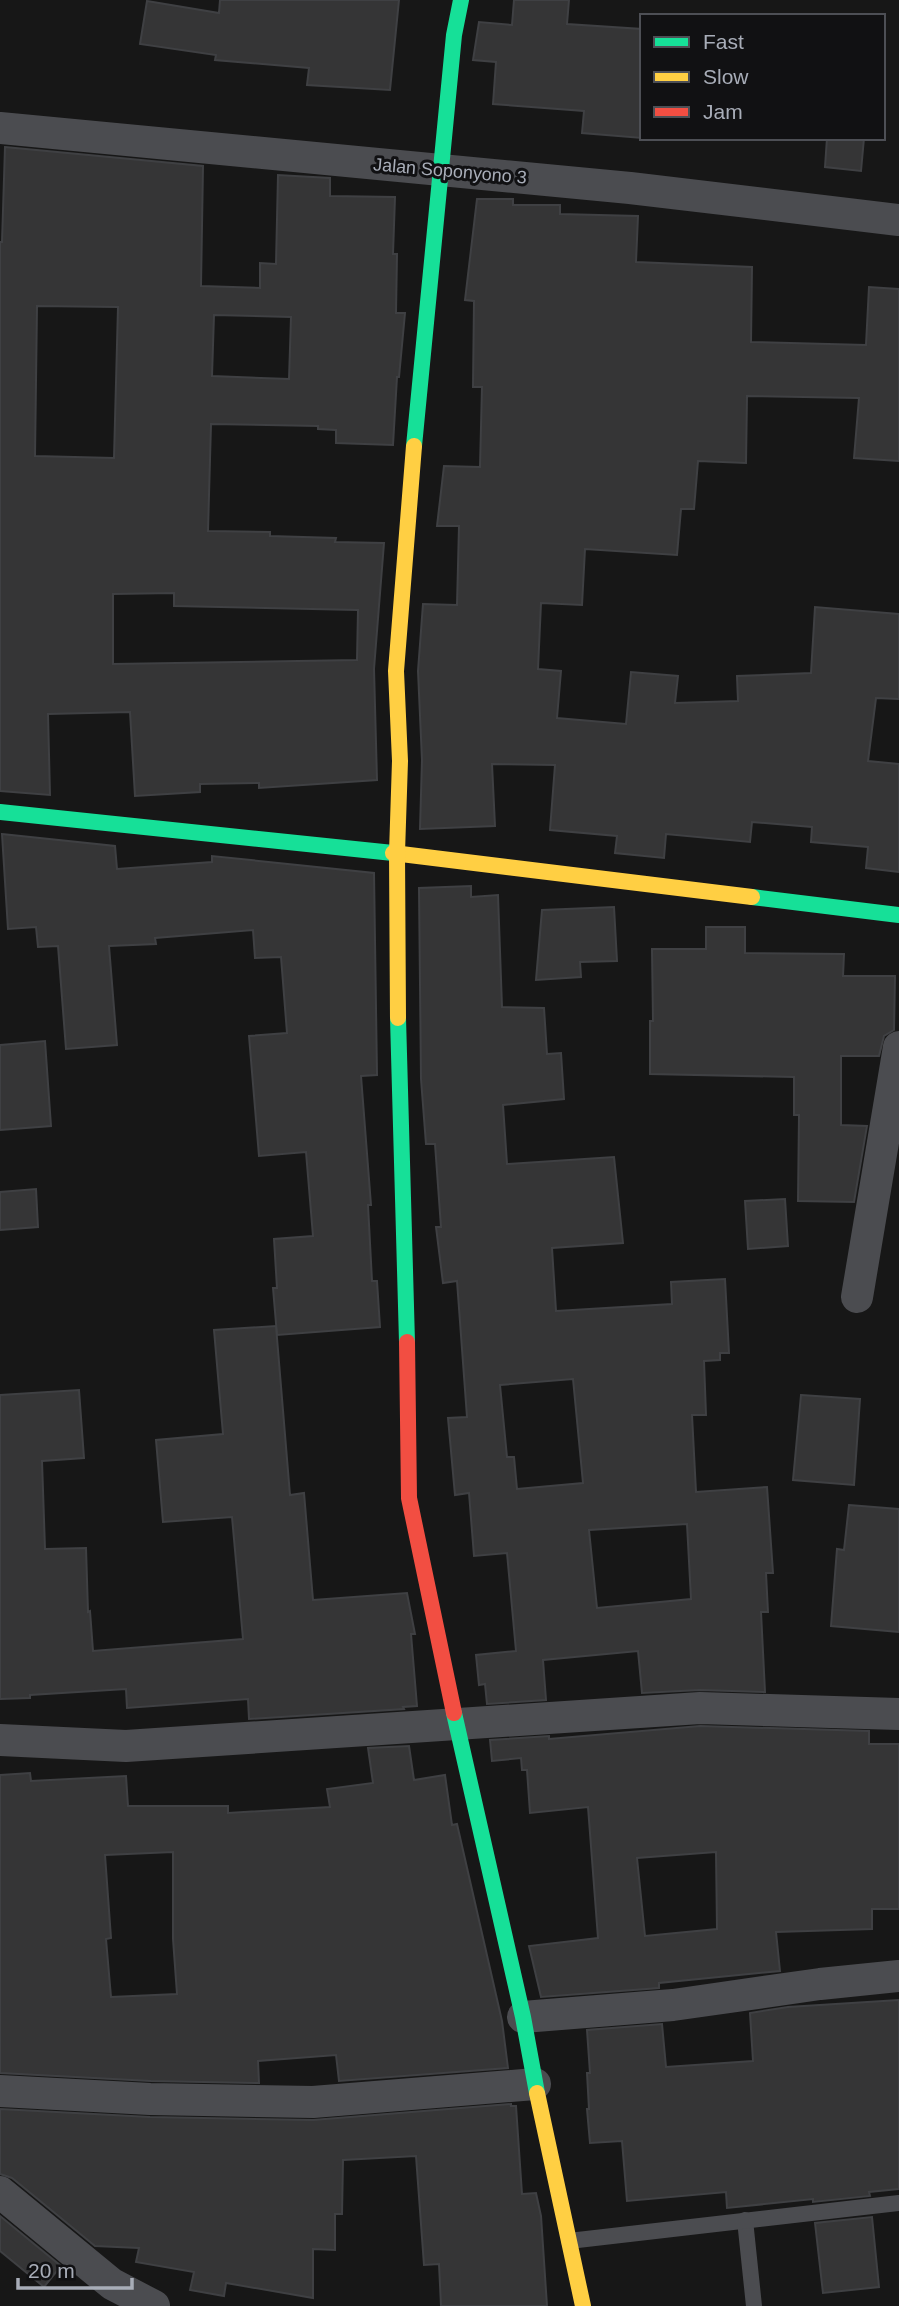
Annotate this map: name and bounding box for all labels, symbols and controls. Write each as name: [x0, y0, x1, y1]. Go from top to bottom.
legend: [640, 14, 885, 140]
text: Fast: [703, 30, 744, 53]
text: Slow: [703, 65, 749, 88]
text: Jam: [703, 100, 743, 123]
street label: Jalan Soponyono 3: [372, 154, 528, 188]
scale bar: [18, 2246, 131, 2290]
text: 20 m: [28, 2259, 75, 2282]

